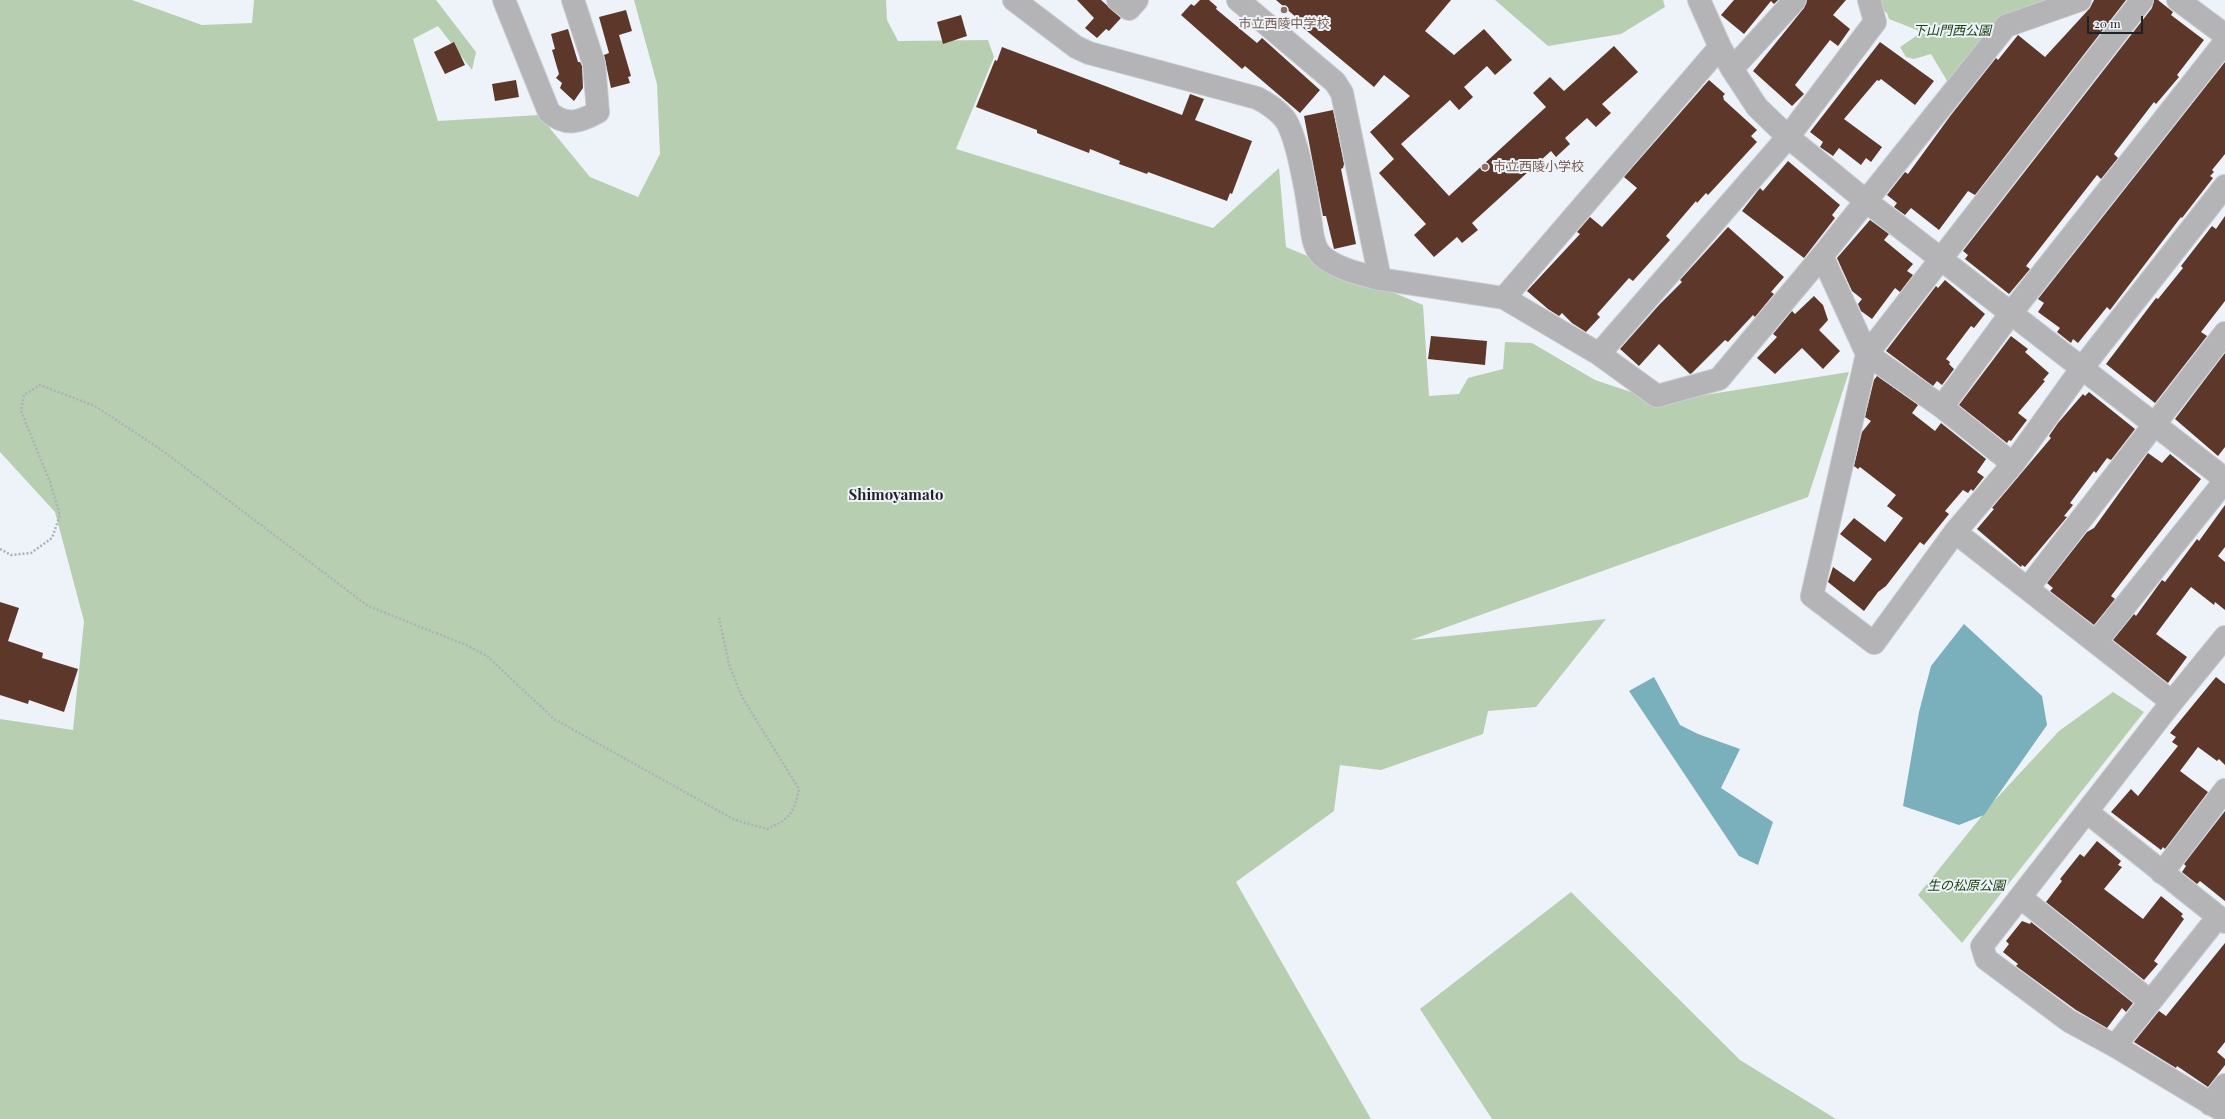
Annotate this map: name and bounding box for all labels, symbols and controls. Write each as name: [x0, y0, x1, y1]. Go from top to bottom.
marker: 市立西陵中学校: [1279, 5, 1289, 15]
scale bar: [2089, 8, 2145, 34]
text: 20 m: [2094, 15, 2121, 31]
place label: 市立西陵中学校: [1239, 16, 1329, 32]
park label: 下山門西公園: [1913, 23, 1991, 39]
place label: 市立西陵小学校: [1493, 159, 1584, 175]
marker: 市立西陵小学校: [1480, 162, 1490, 172]
district label: Shimoyamato: [849, 486, 943, 504]
park label: 生の松原公園: [1927, 878, 2005, 894]

